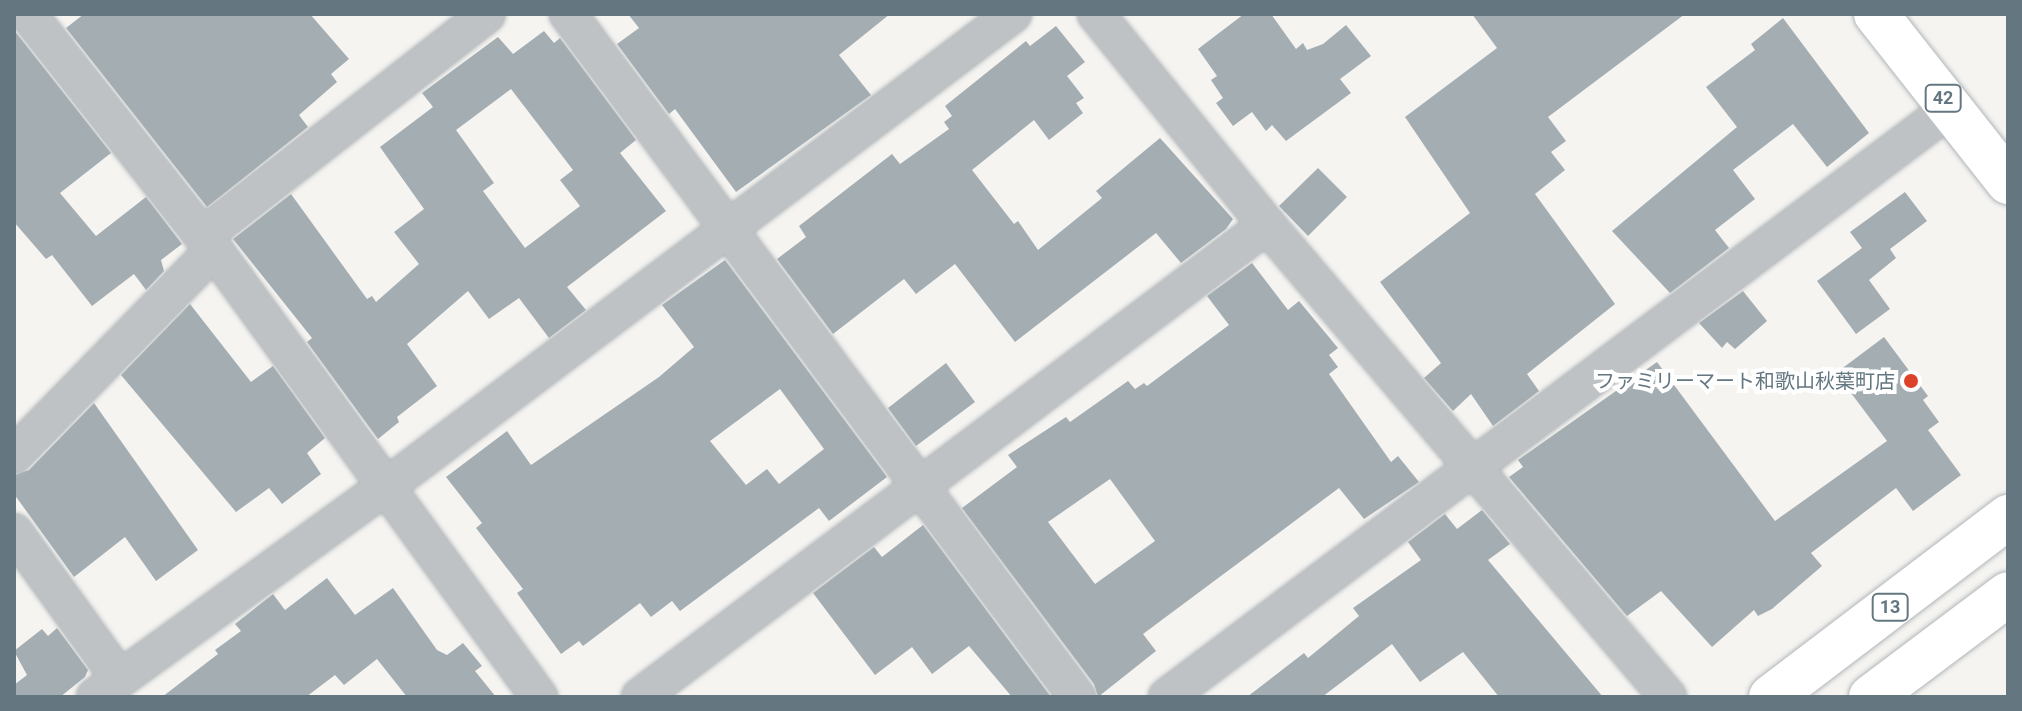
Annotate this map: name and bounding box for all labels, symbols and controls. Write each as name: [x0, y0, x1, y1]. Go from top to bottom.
road number: 42: [1923, 84, 1963, 112]
place label: ファミリーマート和歌山秋葉町店: [1595, 369, 1895, 393]
marker: ファミリーマート和歌山秋葉町店: [1902, 372, 1920, 390]
road number: 13: [1870, 593, 1910, 621]

